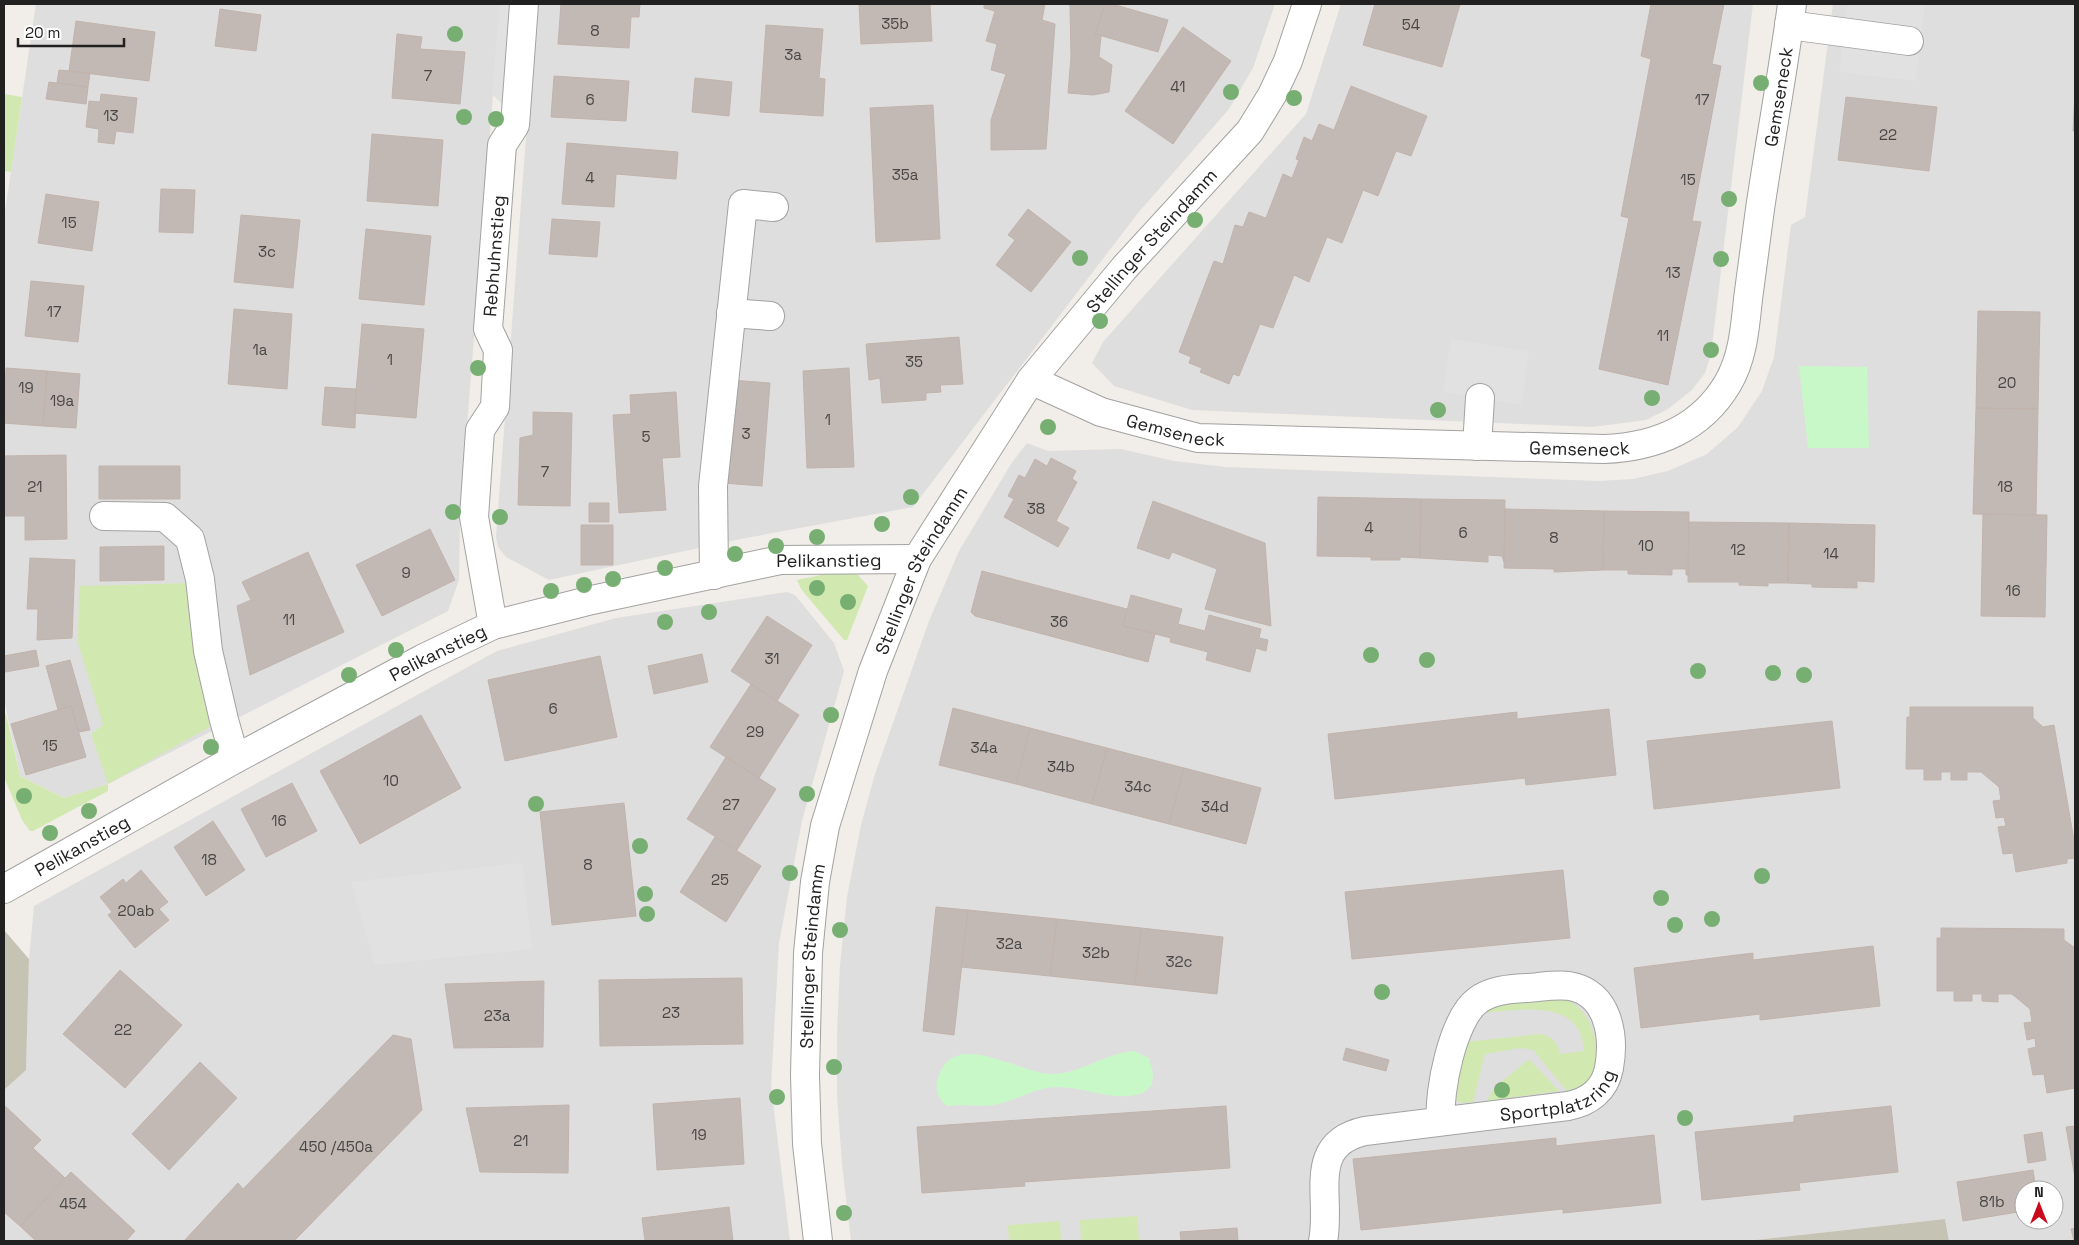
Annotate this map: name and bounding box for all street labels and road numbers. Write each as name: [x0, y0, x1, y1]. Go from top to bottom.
street label: Gemseneck: [1758, 45, 1797, 148]
street label: Stellinger Steindamm: [1081, 163, 1222, 317]
street label: Rebhuhnstieg: [477, 194, 510, 317]
street label: Gemseneck: [1124, 408, 1225, 450]
street label: Gemseneck: [1529, 435, 1631, 461]
street label: Stellinger Steindamm: [869, 482, 972, 658]
street label: Pelikanstieg: [776, 548, 881, 572]
street label: Pelikanstieg: [385, 619, 490, 686]
street label: Pelikanstieg: [30, 810, 133, 881]
street label: Stellinger Steindamm: [794, 861, 830, 1049]
street label: Sportplatzring: [1498, 1066, 1620, 1126]

